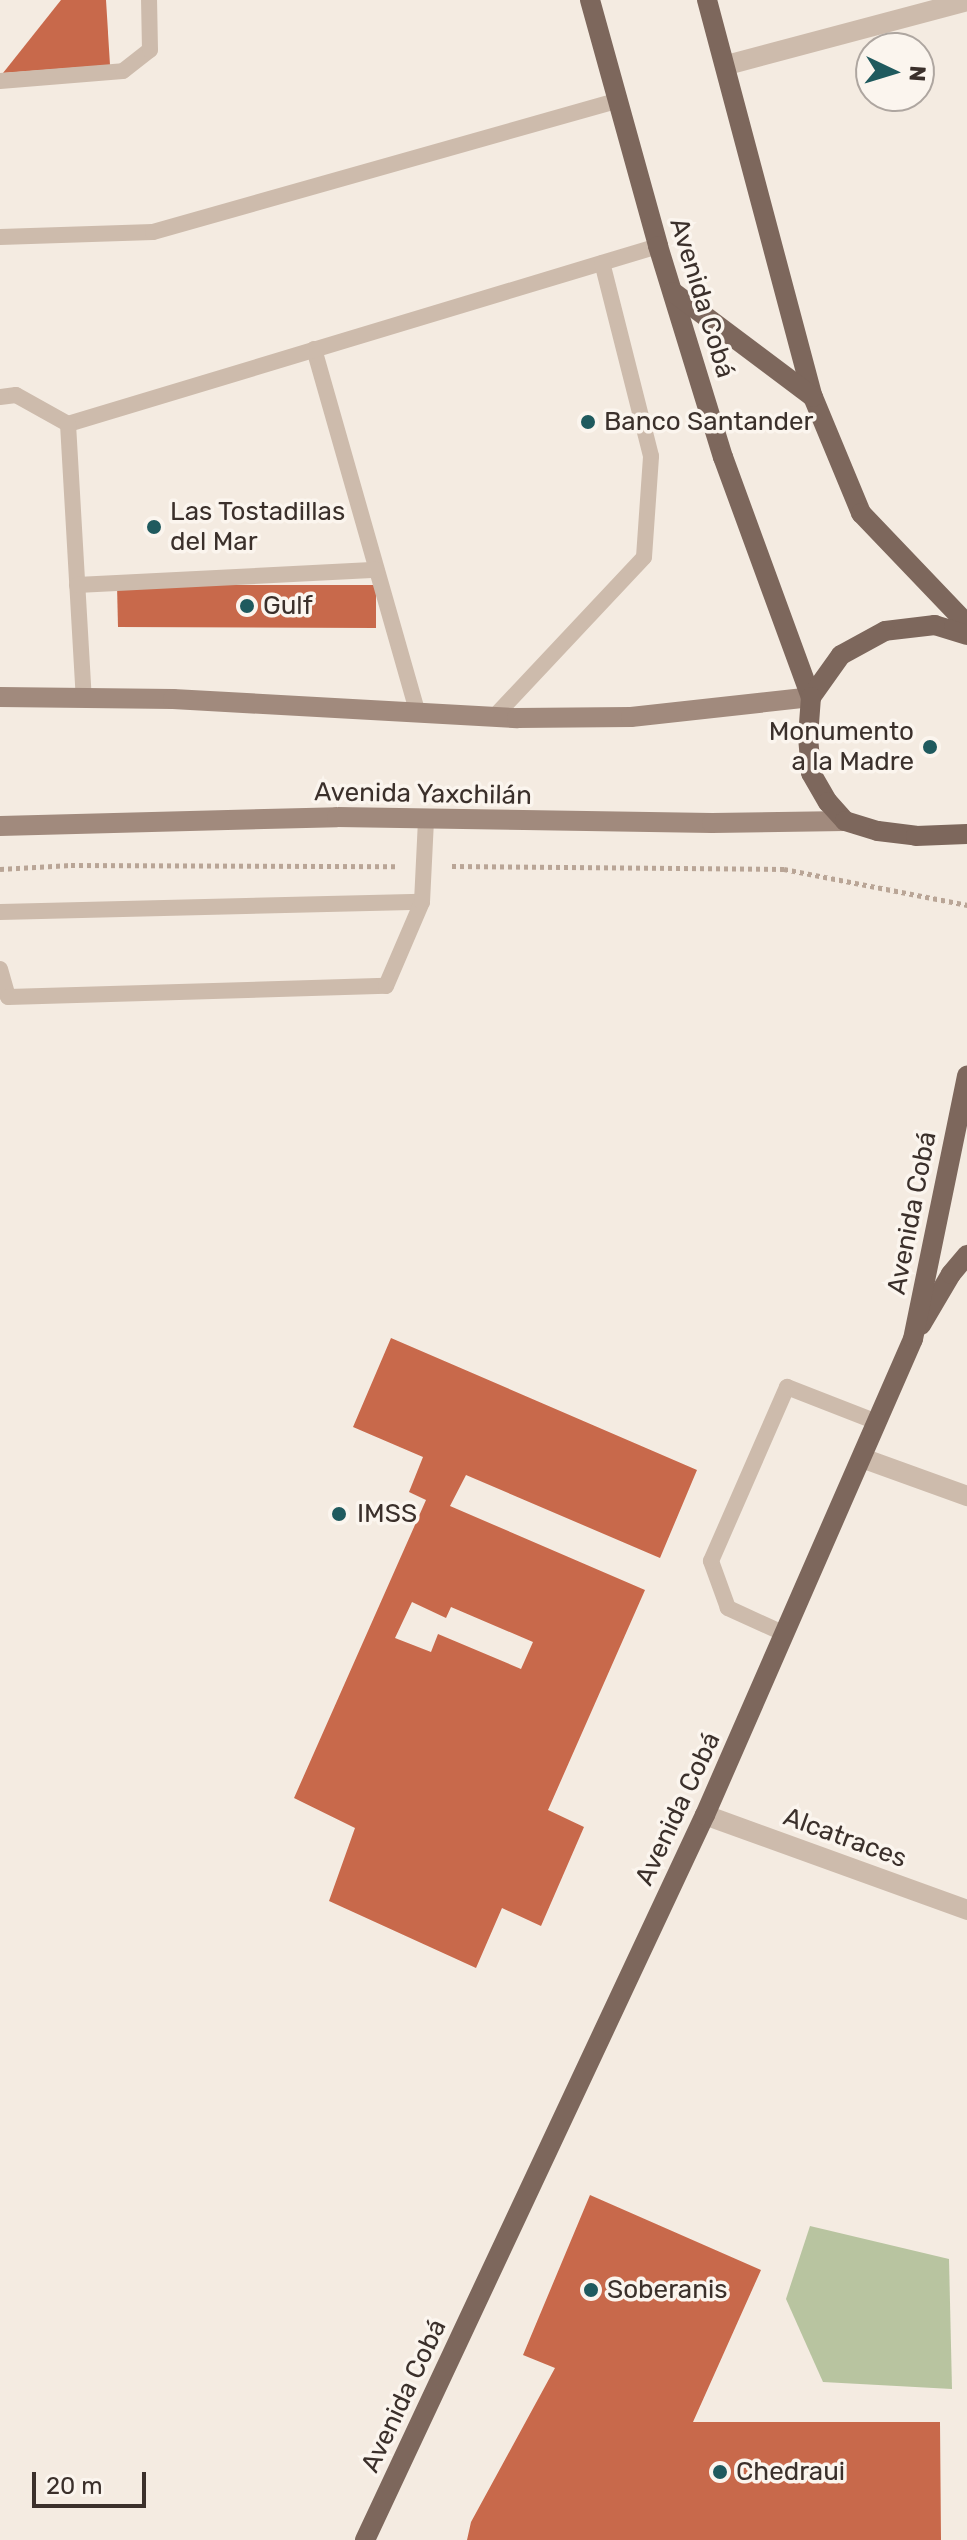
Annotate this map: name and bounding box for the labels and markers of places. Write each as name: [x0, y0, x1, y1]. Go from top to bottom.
place label: Banco Santander: [604, 406, 813, 438]
marker: Banco Santander: [579, 413, 597, 431]
place label: Las Tostadillas del Mar: [170, 496, 346, 558]
marker: Las Tostadillas del Mar: [145, 518, 163, 536]
place label: Gulf: [263, 590, 313, 622]
marker: Gulf: [238, 597, 256, 615]
place label: Monumento a la Madre: [769, 716, 914, 778]
marker: Monumento a la Madre: [921, 738, 939, 756]
place label: IMSS: [357, 1498, 417, 1530]
marker: IMSS: [328, 1503, 350, 1525]
place label: Soberanis: [607, 2274, 727, 2306]
marker: Soberanis: [582, 2281, 600, 2299]
place label: Chedraui: [736, 2456, 845, 2488]
marker: Chedraui: [711, 2463, 729, 2481]

